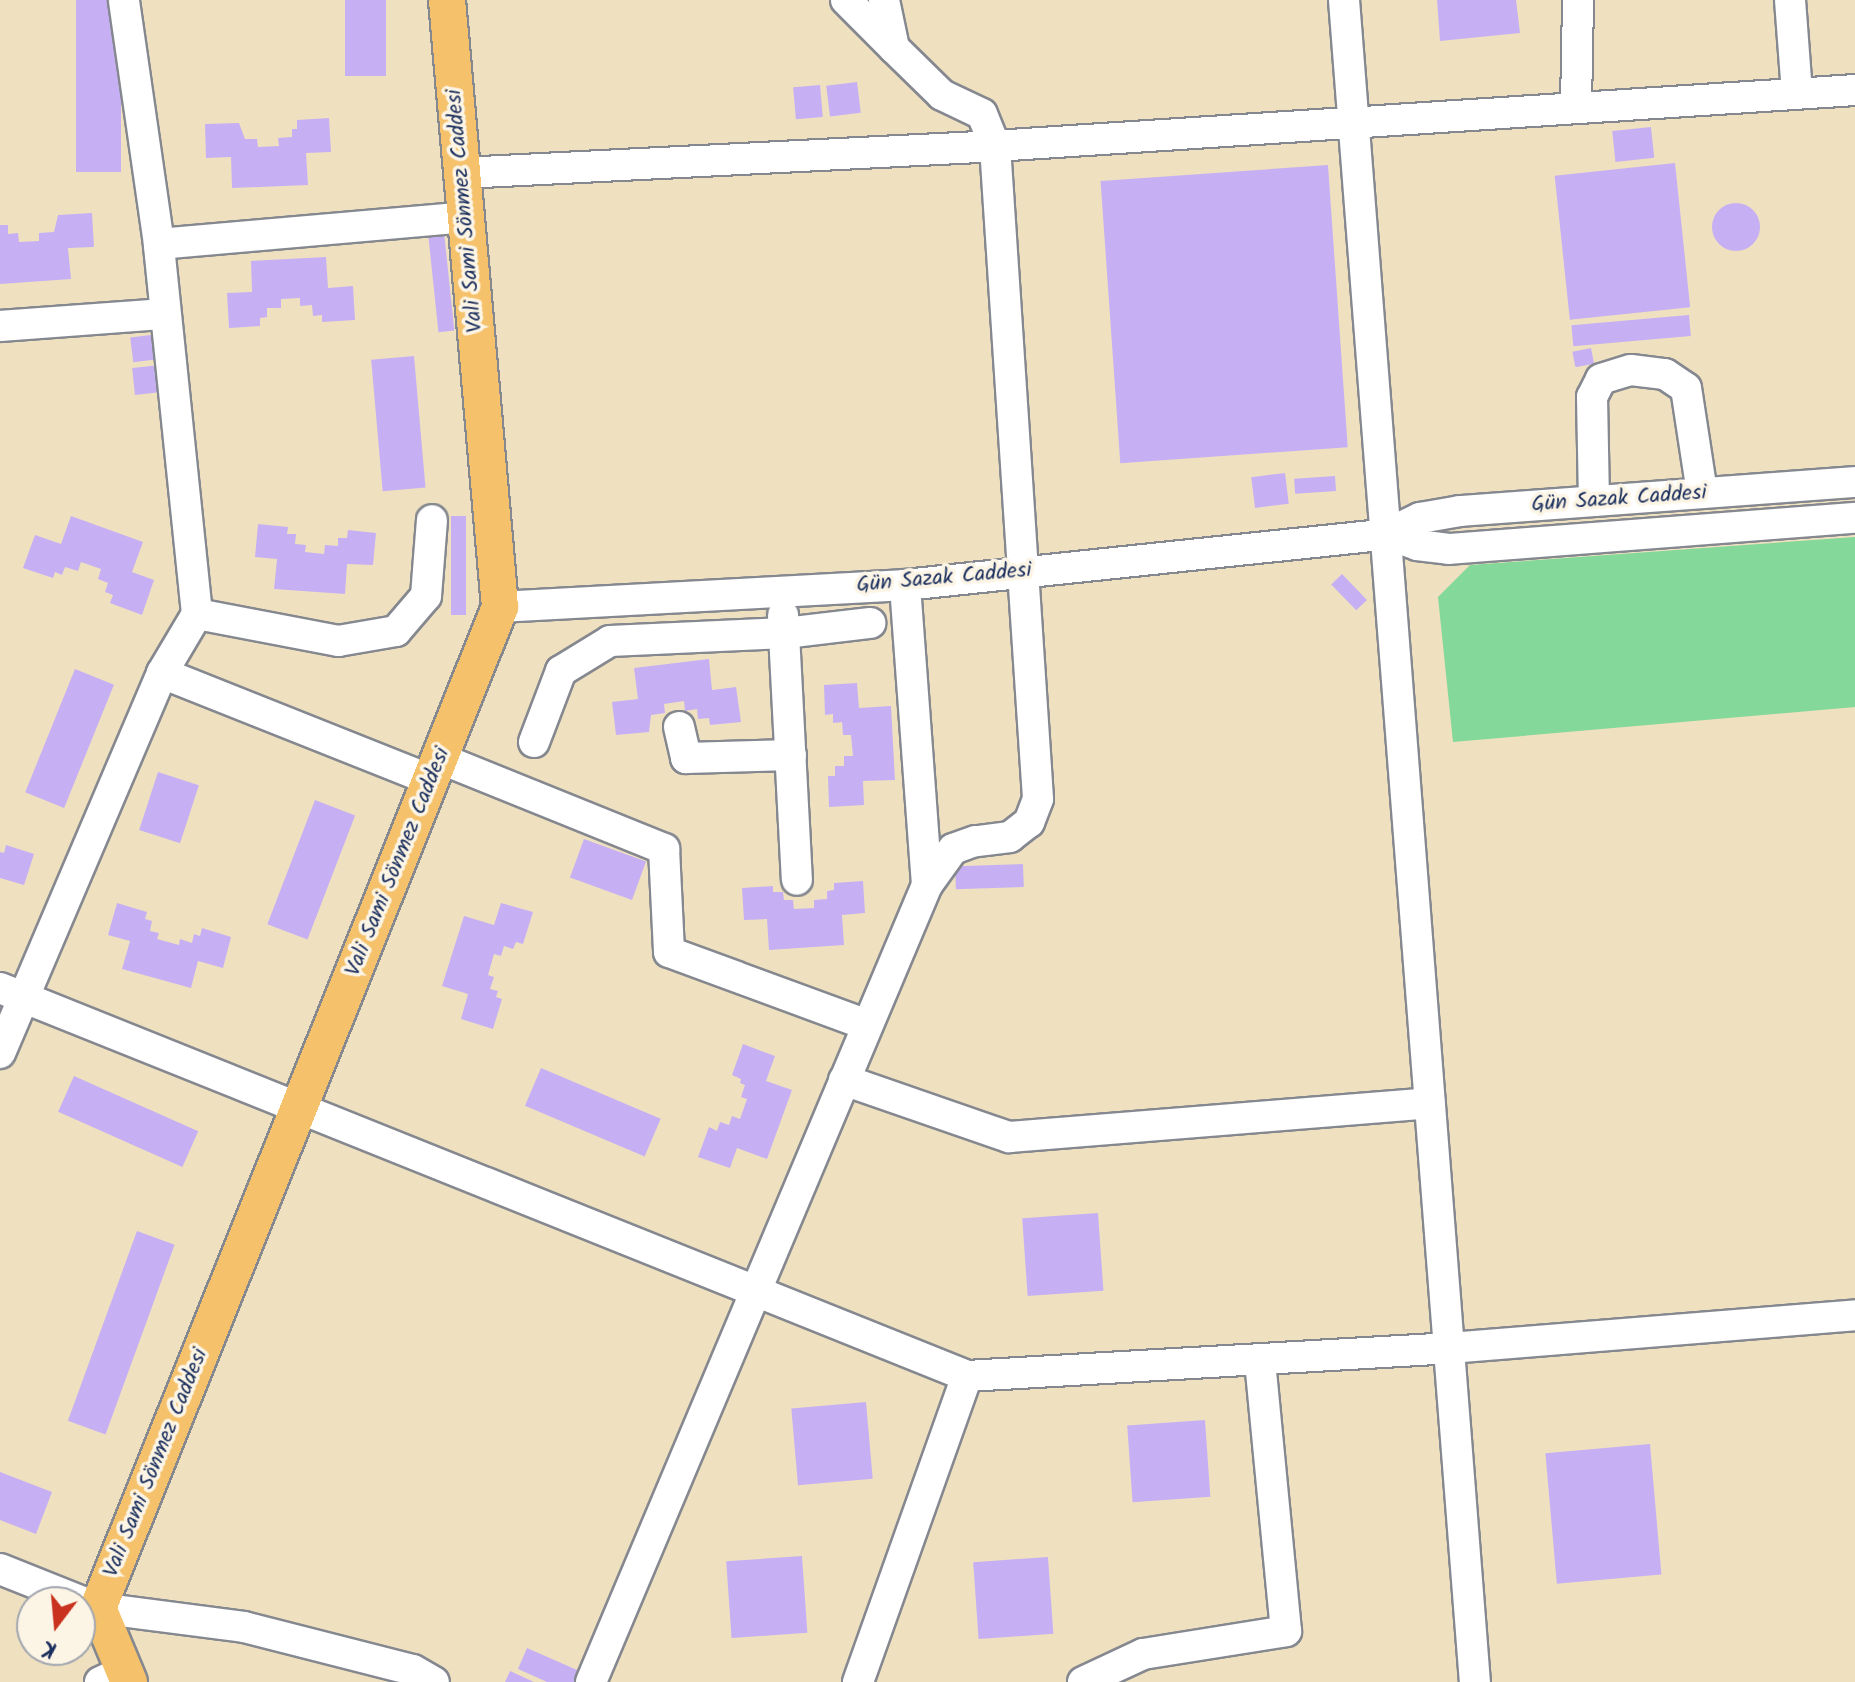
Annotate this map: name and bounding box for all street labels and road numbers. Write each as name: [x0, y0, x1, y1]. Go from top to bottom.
street label: Vali Sami Sönmez Caddesi: [441, 88, 489, 334]
street label: Gün Sazak Caddesi: [1530, 480, 1708, 518]
street label: Gün Sazak Caddesi: [855, 557, 1033, 599]
street label: Vali Sami Sönmez Caddesi: [340, 744, 456, 980]
street label: Vali Sami Sönmez Caddesi: [98, 1345, 214, 1581]

